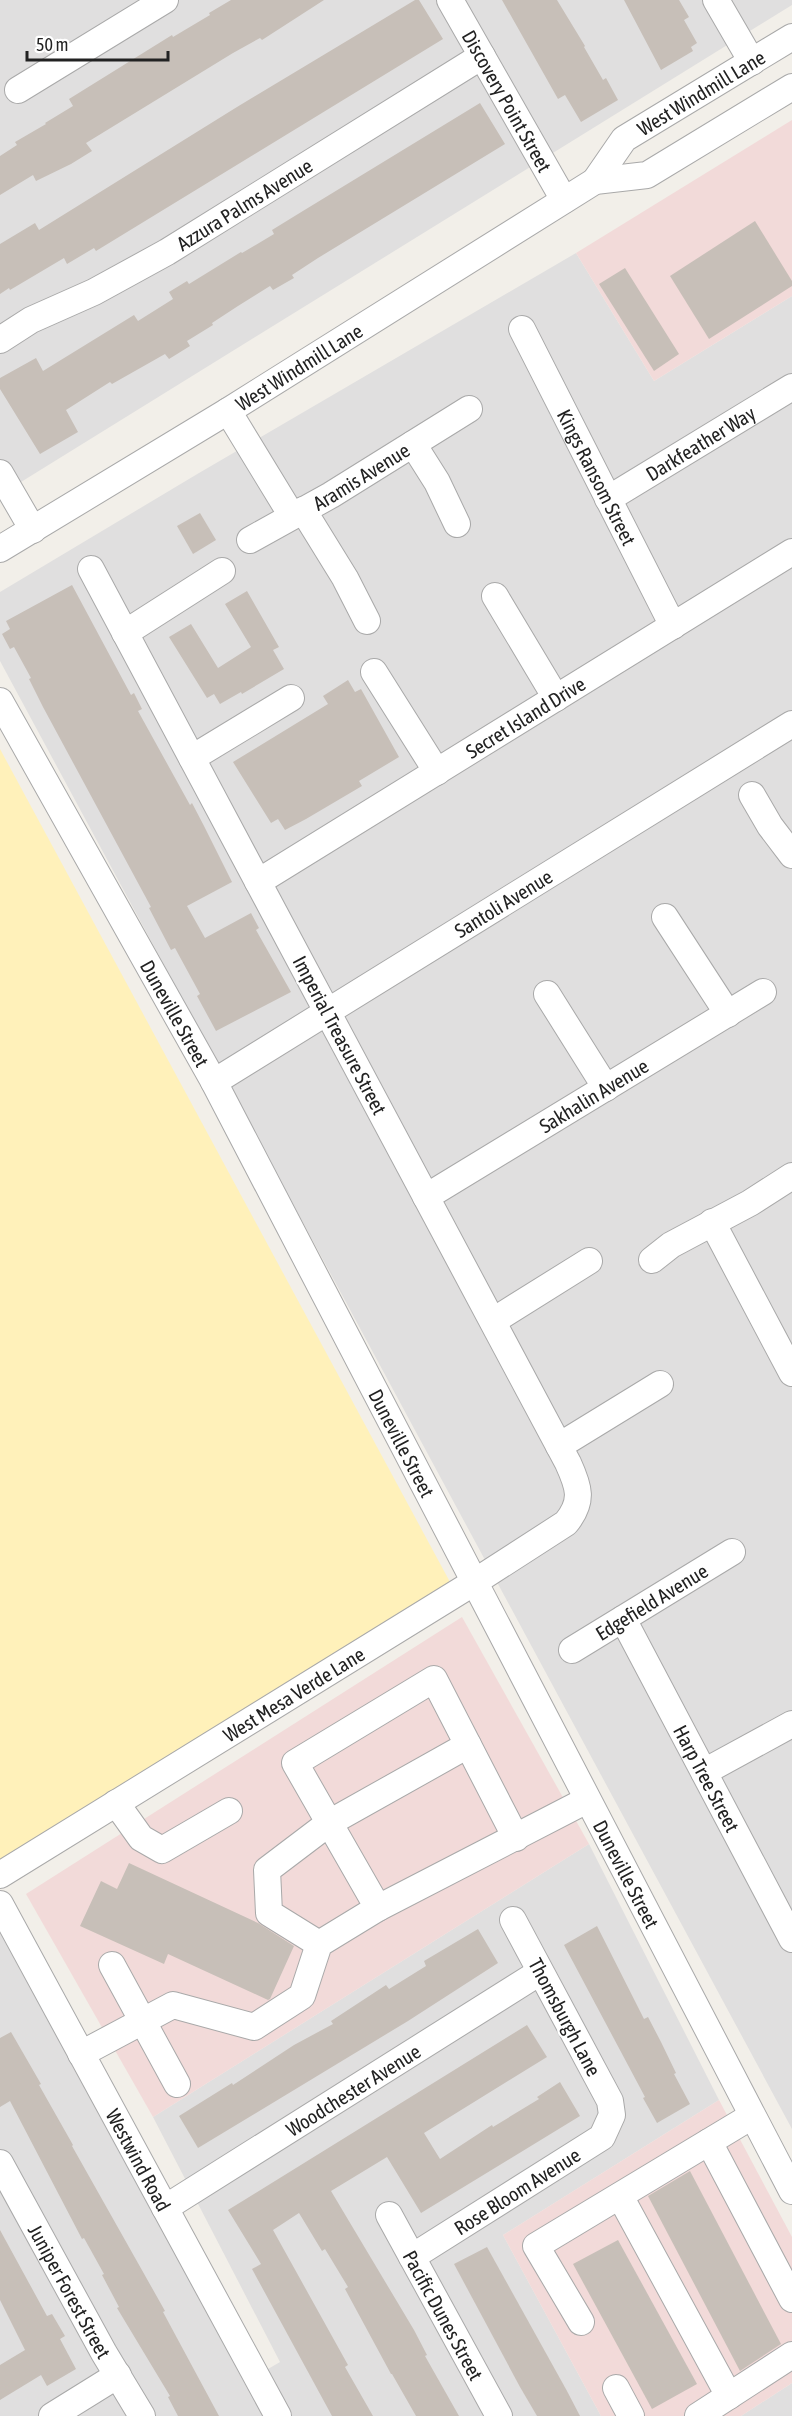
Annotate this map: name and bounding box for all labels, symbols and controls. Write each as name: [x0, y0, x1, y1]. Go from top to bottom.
scale bar: [27, 24, 168, 62]
street label: Discovery Point Street: [458, 26, 557, 176]
text: 50 m: [36, 34, 68, 55]
street label: West Windmill Lane: [633, 45, 769, 140]
street label: Azzura Palms Avenue: [172, 153, 316, 255]
street label: West Windmill Lane: [231, 318, 366, 415]
street label: Darkfeather Way: [641, 401, 759, 485]
street label: Kings Ransom Street: [553, 405, 641, 549]
street label: Aramis Avenue: [309, 438, 413, 514]
street label: Secret Island Drive: [461, 671, 589, 762]
street label: Santoli Avenue: [450, 864, 556, 942]
street label: Imperial Treasure Street: [289, 952, 392, 1118]
street label: Duneville Street: [136, 956, 214, 1071]
street label: Sakhalin Avenue: [535, 1053, 652, 1137]
street label: Duneville Street: [365, 1385, 440, 1501]
street label: Edgefield Avenue: [591, 1558, 712, 1644]
street label: West Mesa Verde Lane: [219, 1642, 368, 1746]
street label: Harp Tree Street: [669, 1721, 745, 1836]
street label: Duneville Street: [589, 1816, 664, 1932]
street label: Thomsburgh Lane: [524, 1954, 606, 2080]
street label: Woodchester Avenue: [282, 2039, 424, 2141]
street label: Westwind Road: [102, 2105, 176, 2215]
street label: Rose Bloom Avenue: [450, 2143, 584, 2239]
street label: Juniper Forest Street: [24, 2220, 116, 2363]
street label: Pacific Dunes Street: [399, 2246, 489, 2384]

